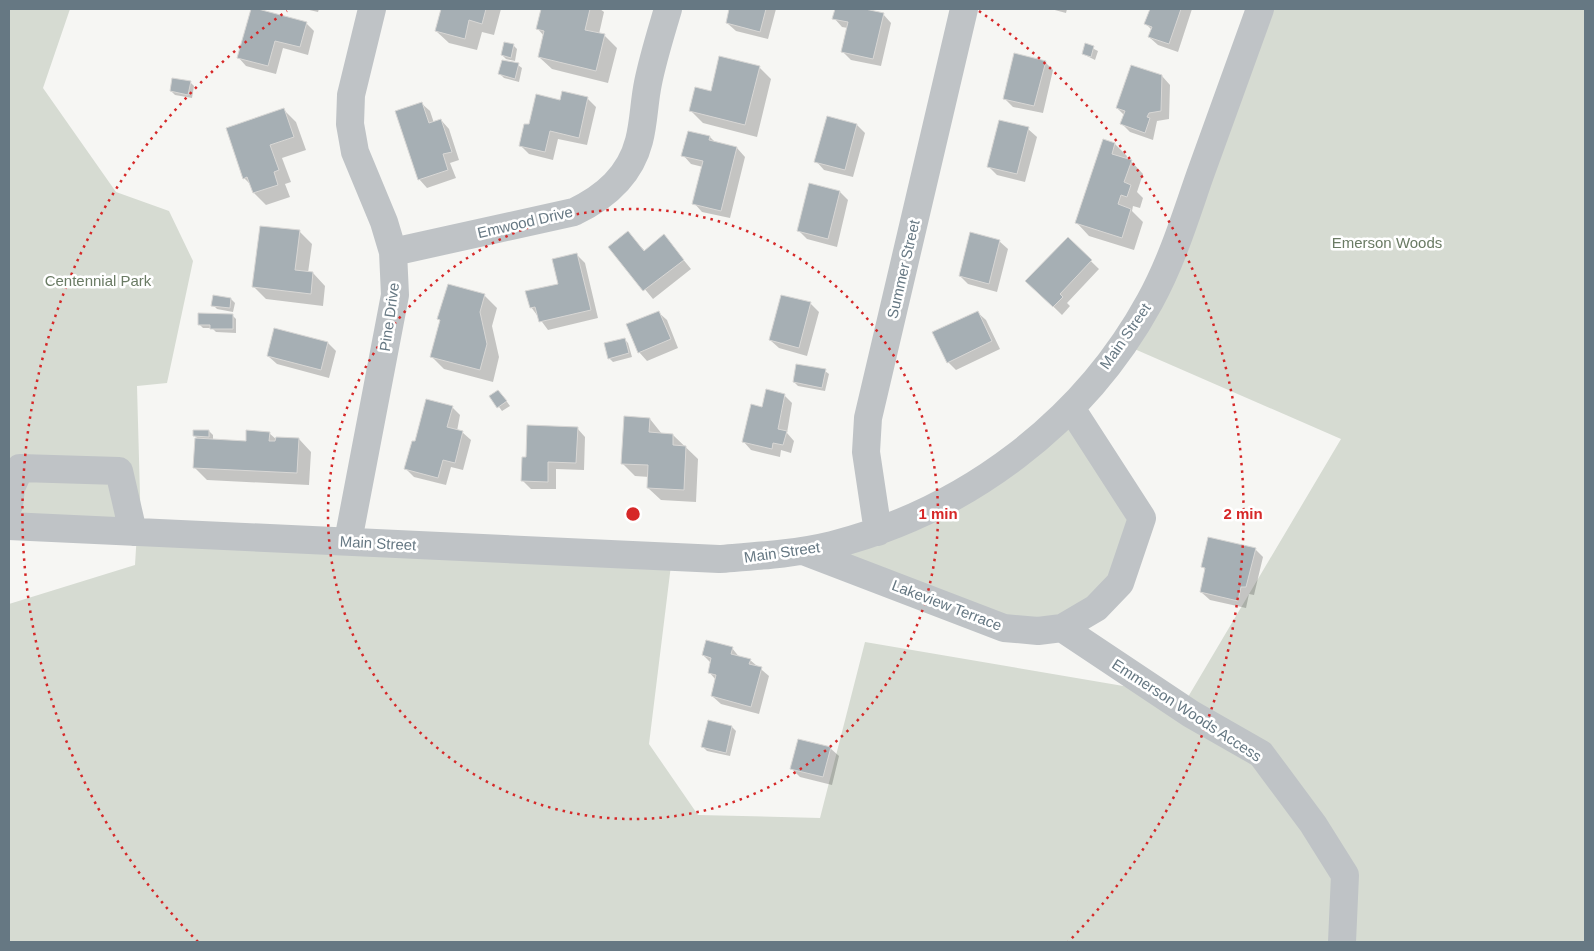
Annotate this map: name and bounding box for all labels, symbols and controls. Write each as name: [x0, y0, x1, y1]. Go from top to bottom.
street label: Emwood Drive: [476, 203, 574, 241]
street label: Summer Street: [883, 217, 923, 320]
park label: Emerson Woods: [1332, 234, 1442, 251]
park label: Centennial Park: [45, 272, 152, 289]
street label: Pine Drive: [376, 282, 402, 352]
street label: Main Street: [1096, 299, 1154, 372]
centre of rings: [624, 505, 642, 523]
text: 1 min: [918, 505, 958, 522]
text: 2 min: [1223, 505, 1263, 522]
street label: Main Street: [339, 533, 418, 554]
street label: Main Street: [743, 538, 822, 566]
street label: Lakeview Terrace: [890, 576, 1004, 634]
street label: Emmerson Woods Access: [1109, 655, 1265, 765]

